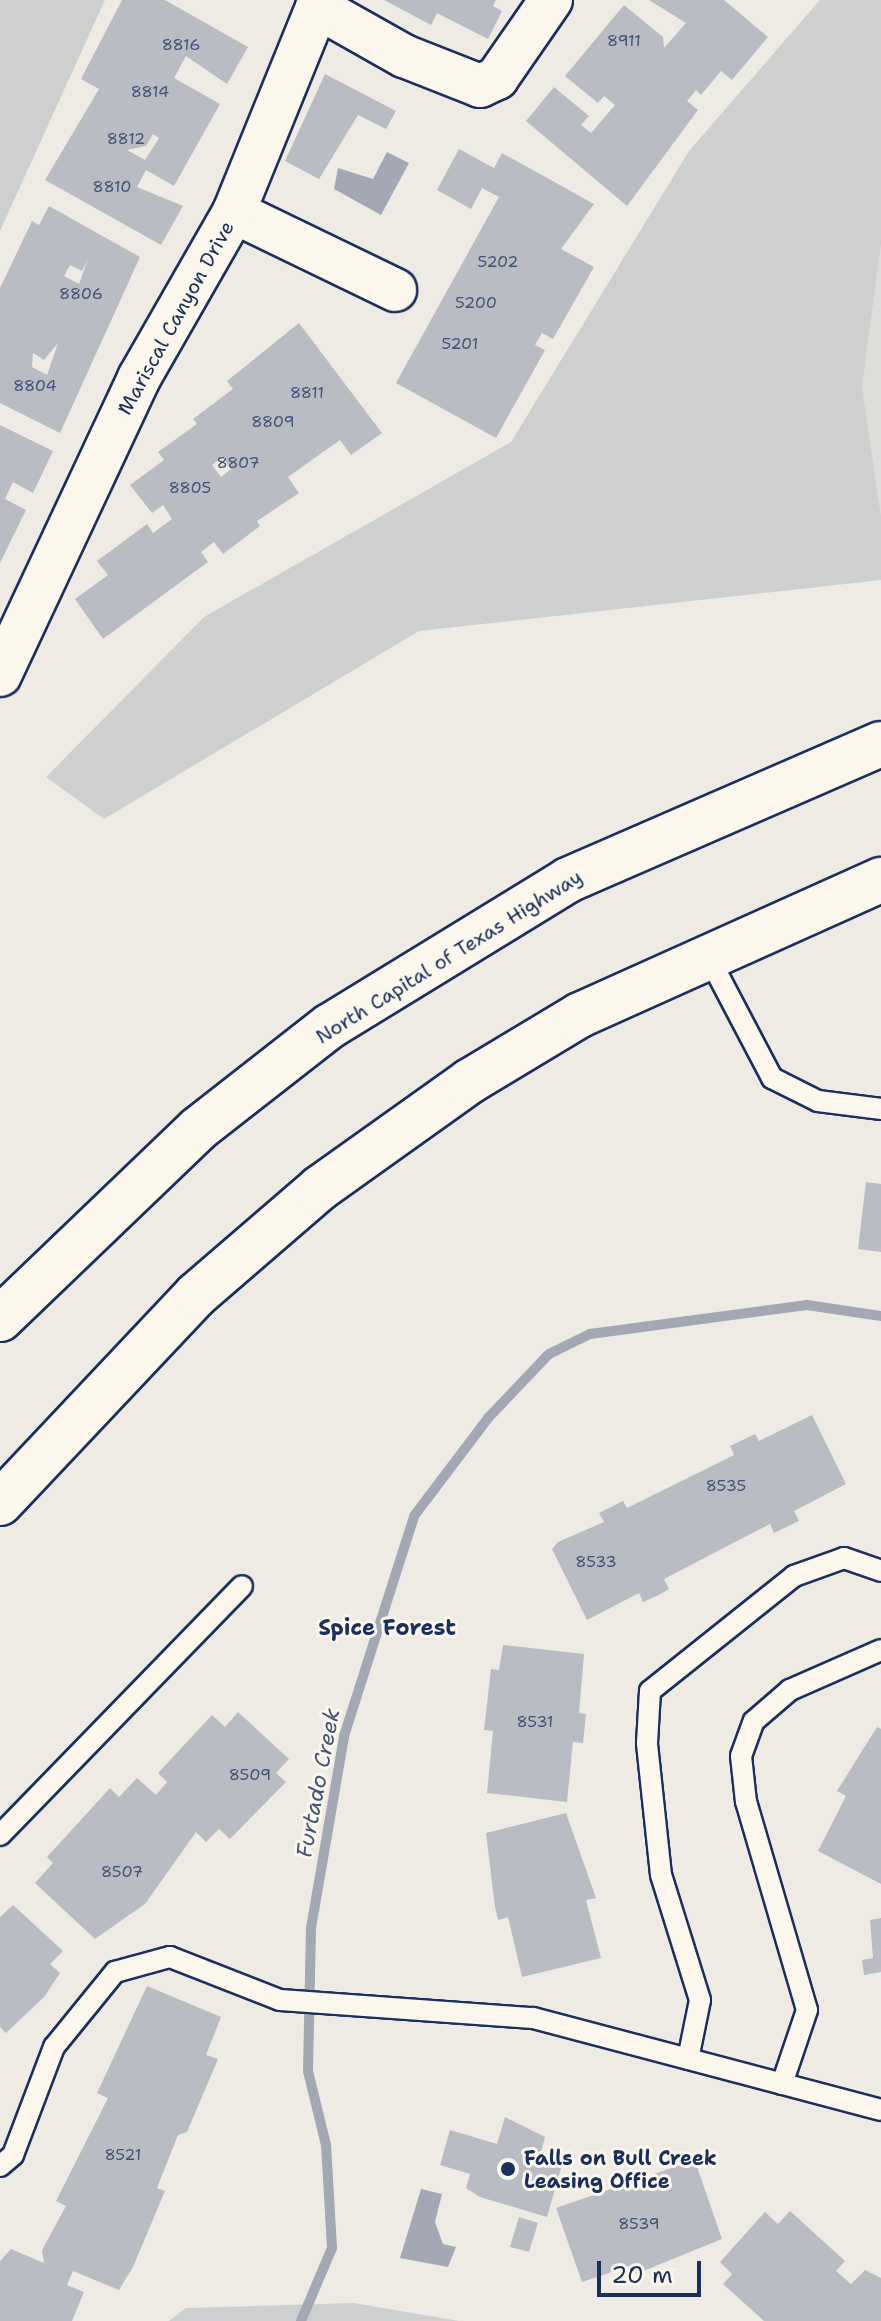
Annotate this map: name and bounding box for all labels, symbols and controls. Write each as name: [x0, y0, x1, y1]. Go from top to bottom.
house number: 8911: [607, 31, 641, 51]
house number: 8816: [162, 35, 200, 55]
house number: 8814: [131, 82, 169, 102]
house number: 8812: [107, 129, 145, 149]
house number: 8810: [93, 177, 131, 197]
street label: Mariscal Canyon Drive: [113, 217, 239, 419]
house number: 5202: [477, 252, 519, 272]
house number: 8806: [59, 284, 103, 304]
house number: 5200: [455, 293, 497, 313]
house number: 5201: [441, 334, 479, 354]
house number: 8804: [13, 376, 57, 396]
house number: 8811: [290, 383, 324, 403]
house number: 8809: [251, 412, 295, 432]
house number: 8807: [216, 453, 260, 473]
house number: 8805: [169, 478, 211, 498]
street label: North Capital of Texas Highway: [311, 865, 587, 1049]
house number: 8535: [706, 1476, 746, 1496]
house number: 8533: [575, 1552, 617, 1572]
district label: Spice Forest: [318, 1615, 456, 1641]
water label: Furtado Creek: [291, 1706, 345, 1860]
house number: 8531: [517, 1712, 553, 1732]
house number: 8509: [229, 1765, 271, 1785]
house number: 8507: [101, 1862, 143, 1882]
house number: 8521: [105, 2145, 141, 2165]
place label: Falls on Bull Creek Leasing Office: [524, 2146, 717, 2193]
marker: Falls on Bull Creek Leasing Office: [499, 2160, 517, 2178]
house number: 8539: [618, 2214, 660, 2234]
scale bar: [601, 2245, 705, 2295]
text: 20 m: [611, 2259, 673, 2291]

